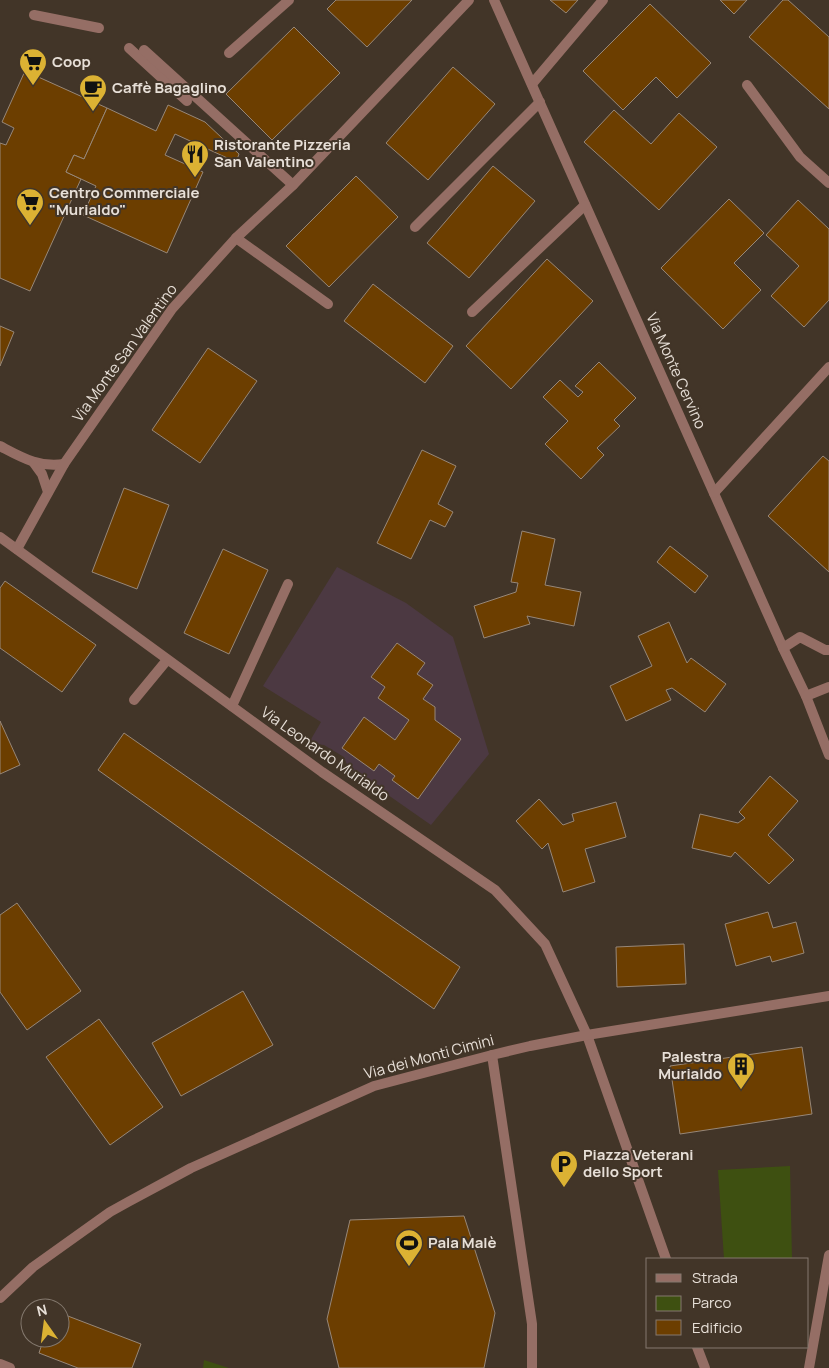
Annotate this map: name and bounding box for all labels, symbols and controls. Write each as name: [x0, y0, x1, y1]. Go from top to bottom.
supermarket icon: Coop: [18, 47, 48, 86]
place label: Coop: [52, 51, 91, 72]
cafe icon: Caffè Bagaglino: [78, 73, 108, 112]
place label: Caffè Bagaglino: [112, 77, 227, 98]
place label: Ristorante Pizzeria San Valentino: [214, 134, 351, 172]
restaurant icon: Ristorante Pizzeria San Valentino: [180, 139, 210, 178]
place label: Centro Commerciale "Murialdo": [49, 182, 199, 220]
supermarket icon: Centro Commerciale "Murialdo": [15, 187, 45, 226]
street label: Via Monte San Valentino: [67, 279, 182, 426]
street label: Via Monte Cervino: [641, 309, 712, 432]
street label: Via Leonardo Murialdo: [257, 701, 394, 806]
street label: Via dei Monti Cimini: [362, 1029, 496, 1084]
place label: Palestra Murialdo: [658, 1046, 722, 1084]
building icon: Palestra Murialdo: [726, 1051, 756, 1090]
place label: Piazza Veterani dello Sport: [583, 1144, 694, 1182]
parking icon: Piazza Veterani dello Sport: [549, 1149, 579, 1188]
sports icon: Pala Malè: [394, 1228, 424, 1267]
place label: Pala Malè: [428, 1232, 497, 1253]
legend: [646, 1258, 809, 1348]
text: Strada: [692, 1267, 738, 1288]
text: Parco: [692, 1292, 731, 1313]
north arrow: [20, 1298, 70, 1348]
text: N: [35, 1299, 49, 1320]
text: Edificio: [692, 1317, 743, 1338]

